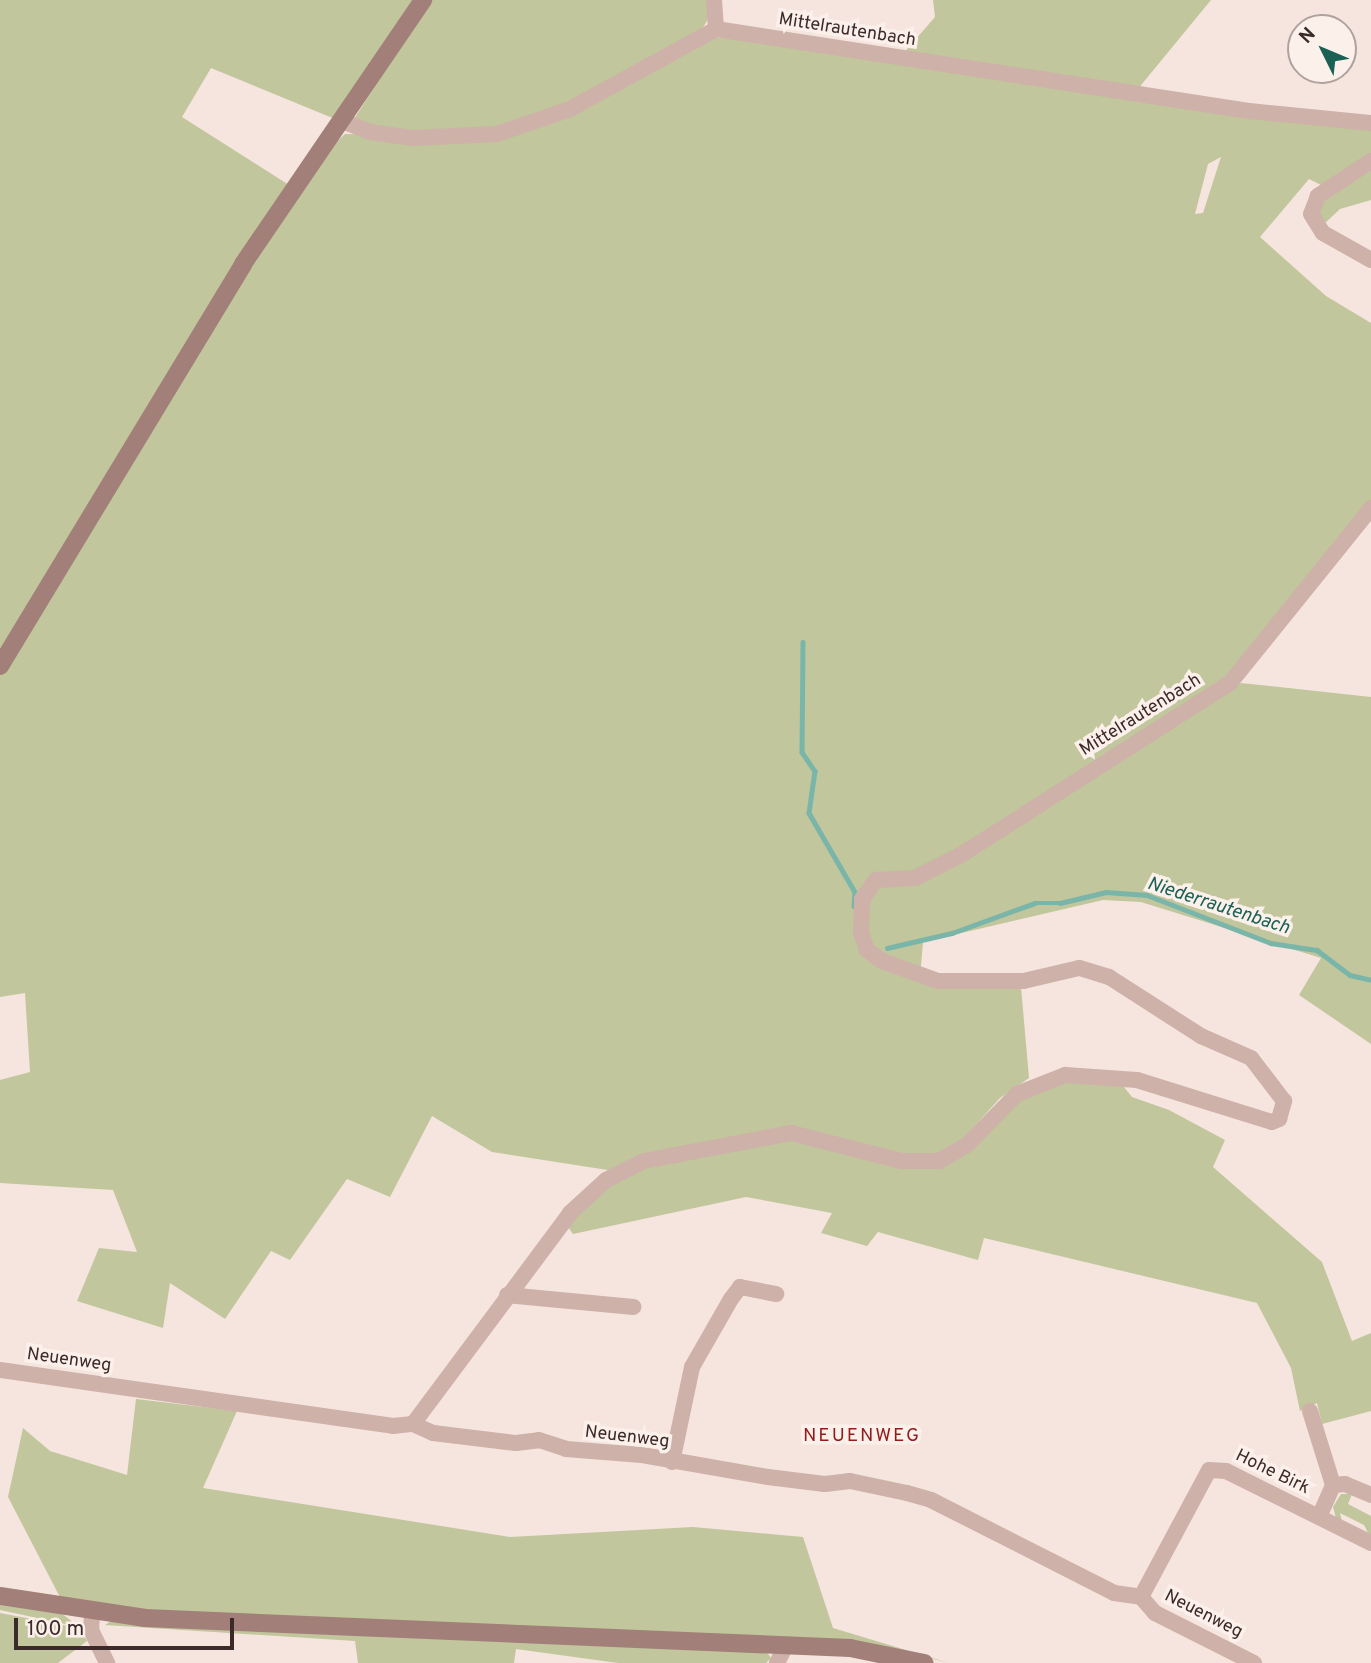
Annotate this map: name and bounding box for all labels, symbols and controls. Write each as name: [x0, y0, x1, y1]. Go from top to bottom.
street label: Mittelrautenbach: [777, 9, 917, 53]
north arrow: [1287, 14, 1357, 84]
text: N: [1295, 23, 1322, 49]
street label: Mittelrautenbach: [1076, 670, 1206, 762]
water label: Niederrautenbach: [1144, 873, 1292, 941]
street label: Neuenweg: [25, 1344, 113, 1378]
street label: Neuenweg: [583, 1422, 671, 1454]
district label: NEUENWEG: [804, 1426, 920, 1448]
street label: Hohe Birk: [1231, 1446, 1313, 1500]
street label: Neuenweg: [1160, 1586, 1246, 1644]
scale bar: [18, 1604, 238, 1648]
text: 100 m: [27, 1616, 84, 1643]

